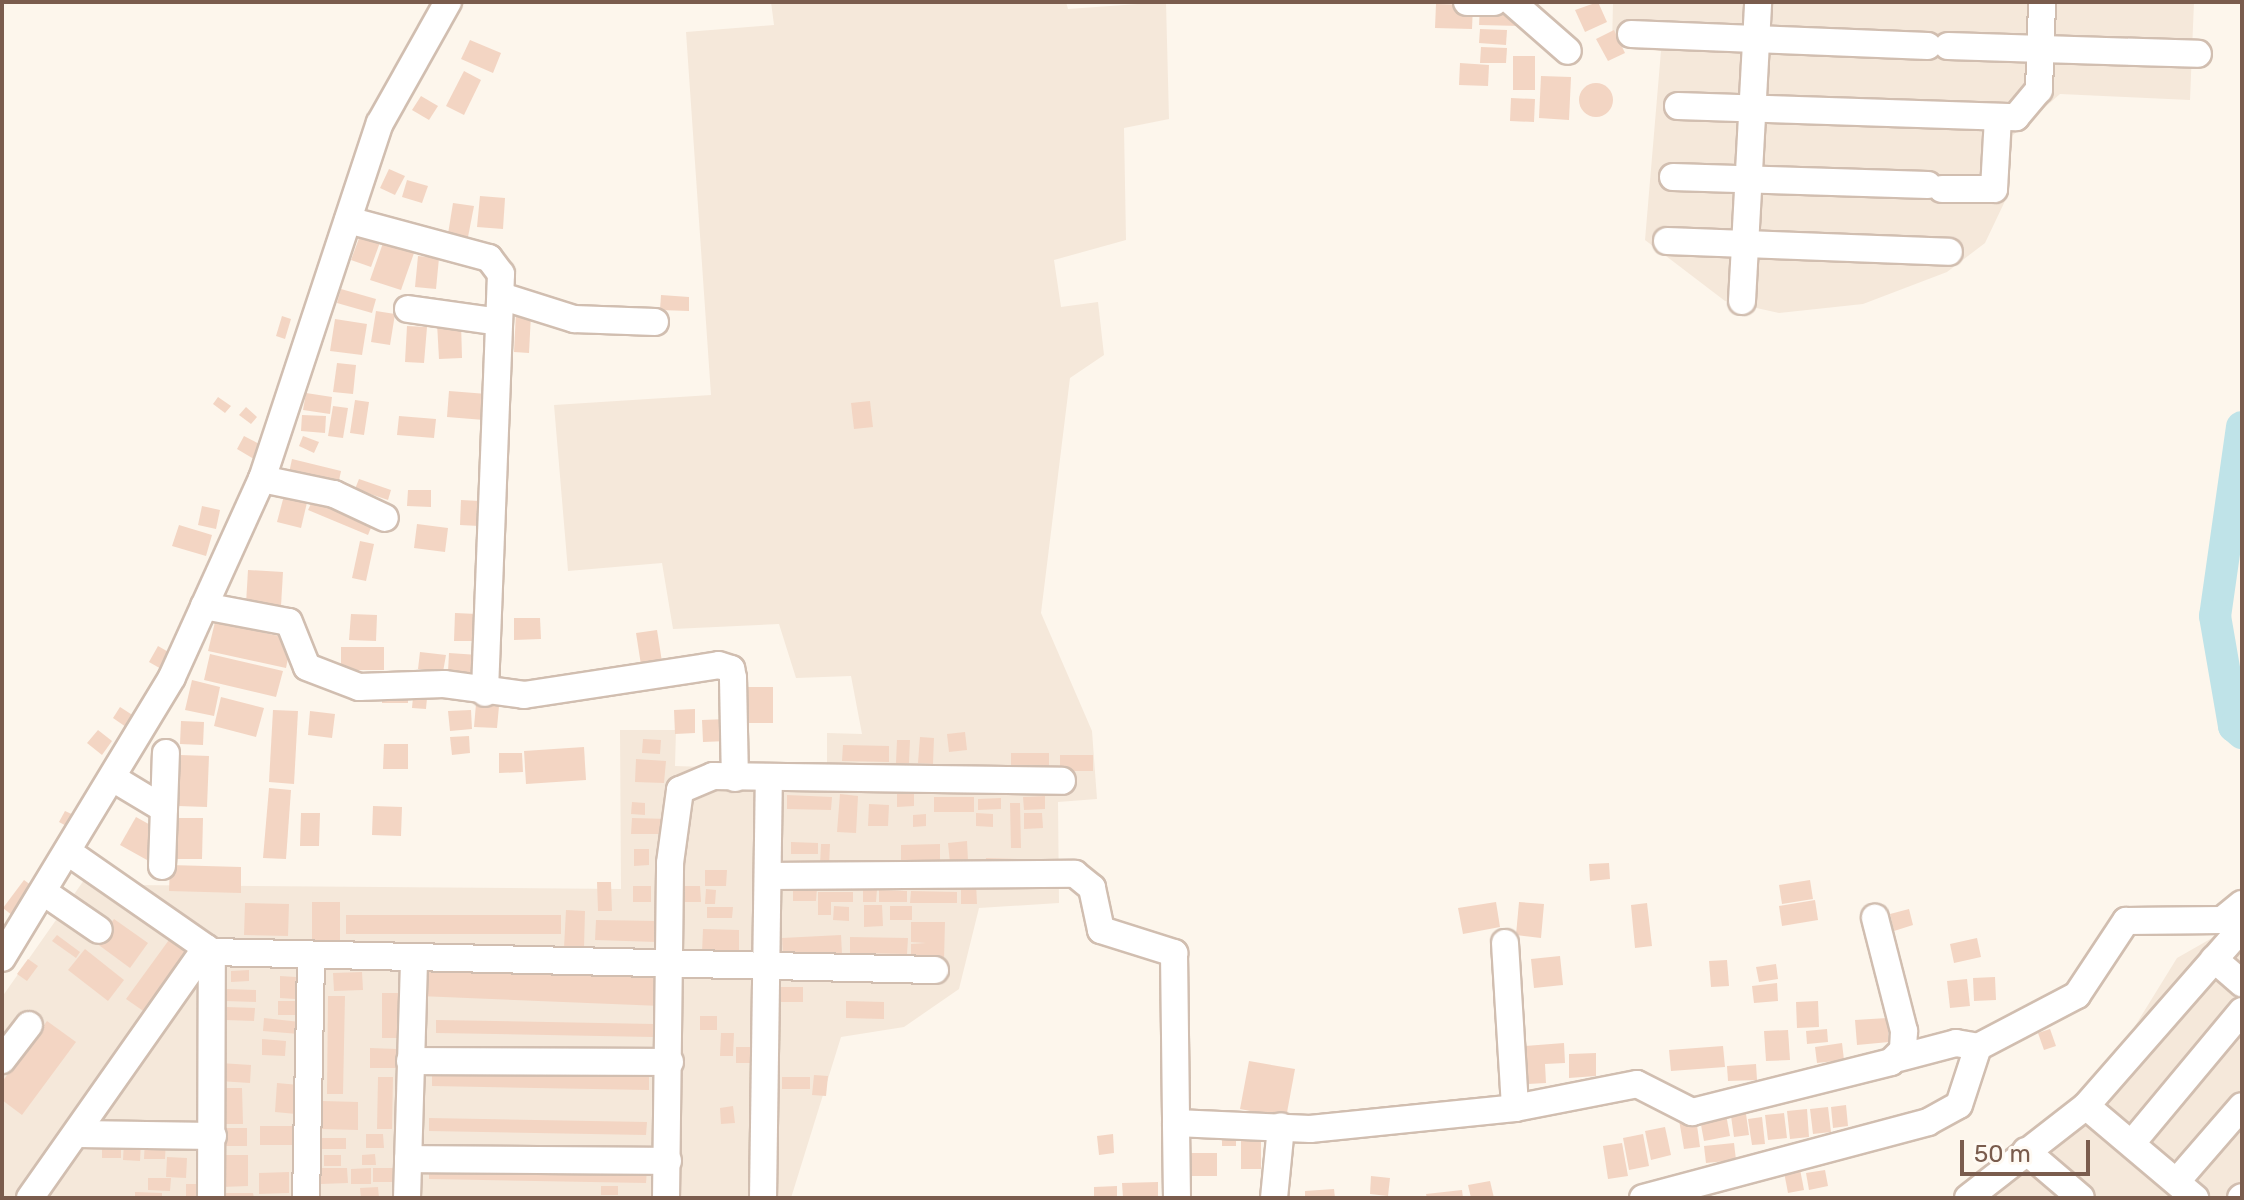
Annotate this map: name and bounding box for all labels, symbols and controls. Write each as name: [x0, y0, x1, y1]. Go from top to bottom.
scale bar: [1964, 1124, 2094, 1174]
text: 50 m: [1974, 1140, 2031, 1168]

